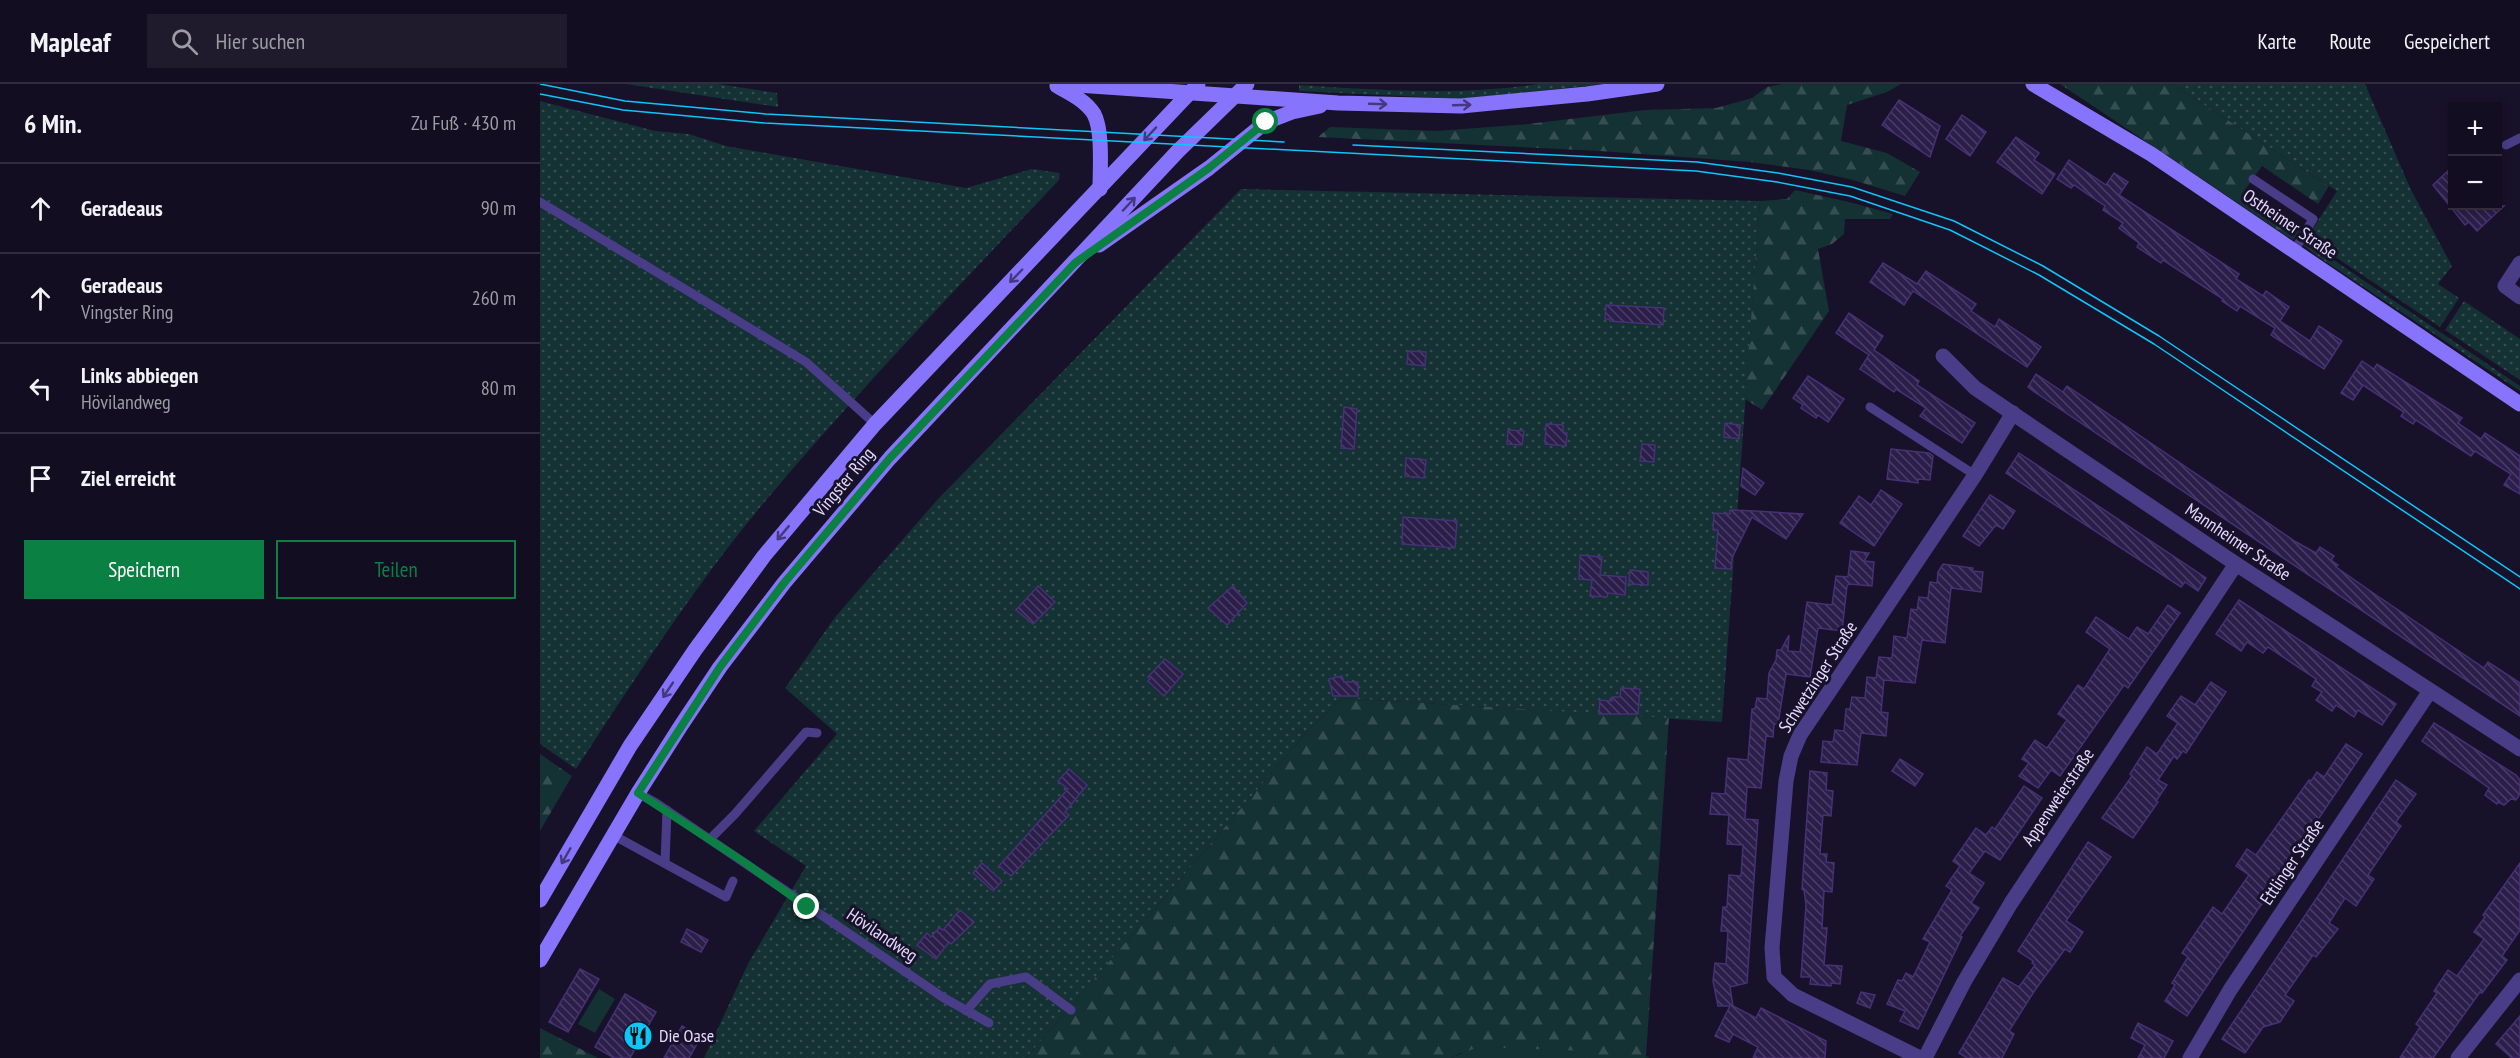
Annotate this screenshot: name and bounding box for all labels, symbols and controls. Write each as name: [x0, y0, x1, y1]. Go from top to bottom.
search box: [147, 14, 567, 68]
text: Mapleaf: [30, 23, 111, 60]
icon: search: [168, 25, 201, 58]
text: Hier suchen: [216, 27, 305, 55]
text: Karte: [2258, 28, 2296, 55]
text: Route: [2329, 28, 2371, 55]
text: Gespeichert: [2404, 28, 2490, 55]
one-way arrow: [1368, 98, 1388, 109]
one-way arrow: [1452, 99, 1472, 111]
map controls: [2448, 102, 2502, 210]
button: +: [2448, 102, 2502, 156]
text: 6 Min.: [24, 107, 82, 140]
route start: [1252, 108, 1278, 134]
text: Zu Fuß · 430 m: [411, 110, 516, 136]
one-way arrow: [1143, 126, 1157, 141]
button: −: [2448, 156, 2502, 210]
street label: Ostheimer Straße: [2239, 184, 2342, 264]
icon: ahead: [24, 192, 57, 225]
text: Geradeaus: [81, 194, 163, 222]
text: 90 m: [481, 195, 516, 221]
one-way arrow: [1122, 197, 1136, 212]
one-way arrow: [1010, 268, 1024, 283]
text: Geradeaus: [81, 271, 163, 299]
icon: ahead: [24, 282, 57, 315]
text: 260 m: [472, 285, 516, 311]
text: Vingster Ring: [81, 299, 173, 325]
text: Links abbiegen: [81, 361, 198, 389]
icon: left: [24, 372, 57, 405]
text: 80 m: [481, 375, 516, 401]
text: Hövilandweg: [81, 389, 171, 415]
street label: Vingster Ring: [807, 442, 879, 522]
icon: arrive: [24, 462, 57, 495]
text: Ziel erreicht: [81, 464, 176, 492]
street label: Mannheimer Straße: [2181, 498, 2296, 585]
one-way arrow: [777, 525, 790, 541]
button: Speichern: [24, 540, 264, 599]
button: Teilen: [276, 540, 516, 599]
street label: Schwetzinger Straße: [1773, 617, 1862, 737]
one-way arrow: [662, 681, 674, 698]
street label: Appenweierstraße: [2016, 743, 2099, 850]
street label: Ettlinger Straße: [2254, 814, 2329, 909]
one-way arrow: [559, 847, 571, 864]
route end: [793, 893, 819, 919]
street label: Hövilandweg: [842, 902, 922, 967]
restaurant icon: Die Oase: [622, 1020, 654, 1052]
place label: Die Oase: [659, 1024, 714, 1047]

